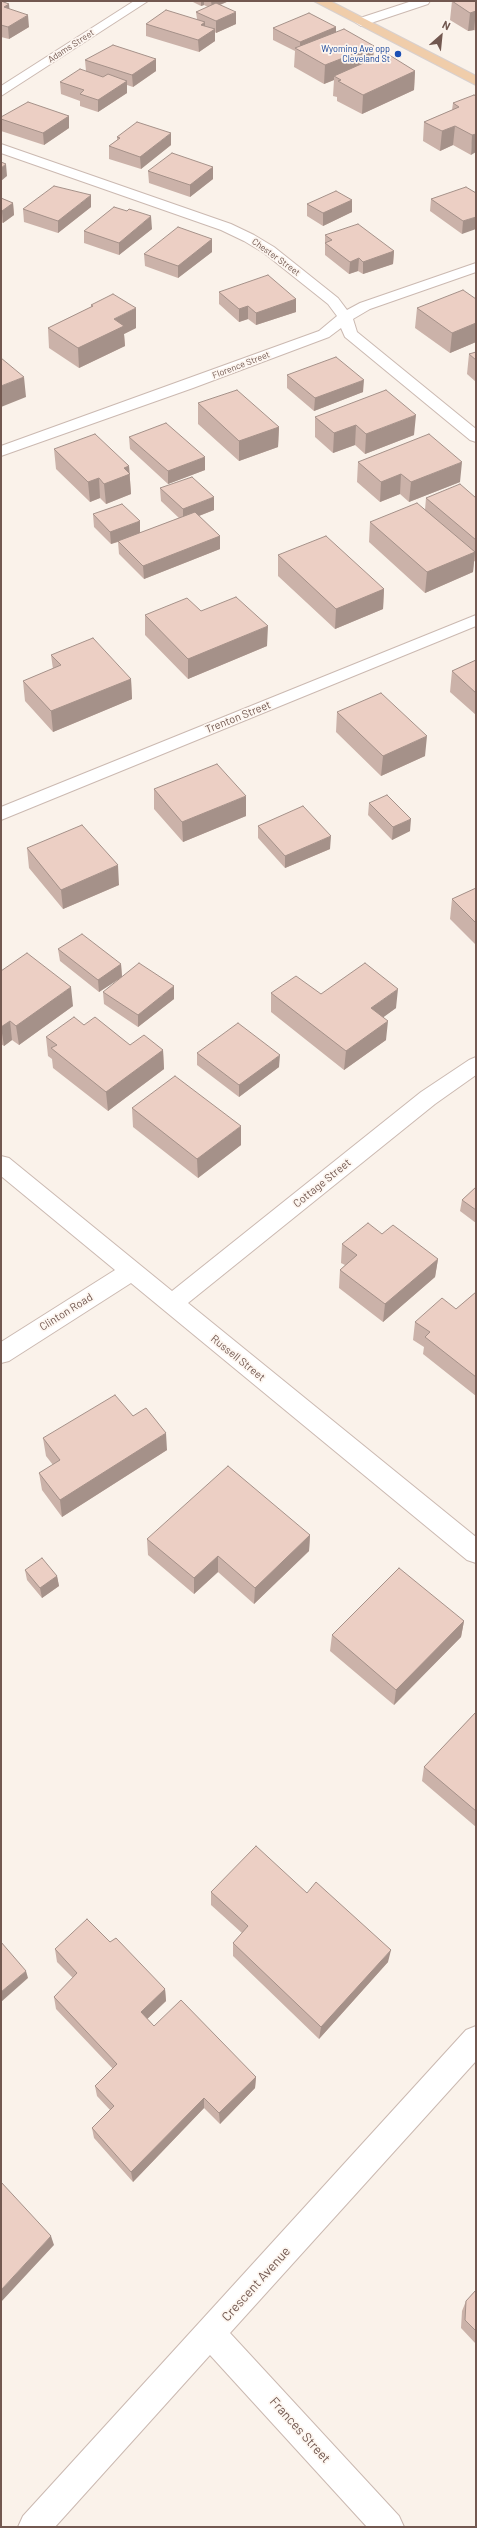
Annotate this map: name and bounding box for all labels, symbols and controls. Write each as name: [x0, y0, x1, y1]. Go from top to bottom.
north arrow: [421, 16, 461, 56]
text: N: [440, 17, 453, 32]
street label: Adams Street: [46, 27, 96, 65]
place label: Wyoming Ave opp Cleveland St: [321, 44, 390, 65]
marker: Wyoming Ave opp Cleveland St: [393, 49, 403, 59]
street label: Chester Street: [250, 236, 302, 278]
street label: Florence Street: [211, 349, 271, 381]
street label: Trenton Street: [203, 698, 273, 736]
street label: Cottage Street: [291, 1156, 353, 1210]
street label: Clinton Road: [37, 1290, 95, 1334]
street label: Russell Street: [208, 1332, 268, 1384]
street label: Crescent Avenue: [218, 2244, 294, 2324]
street label: Frances Street: [266, 2394, 334, 2466]

